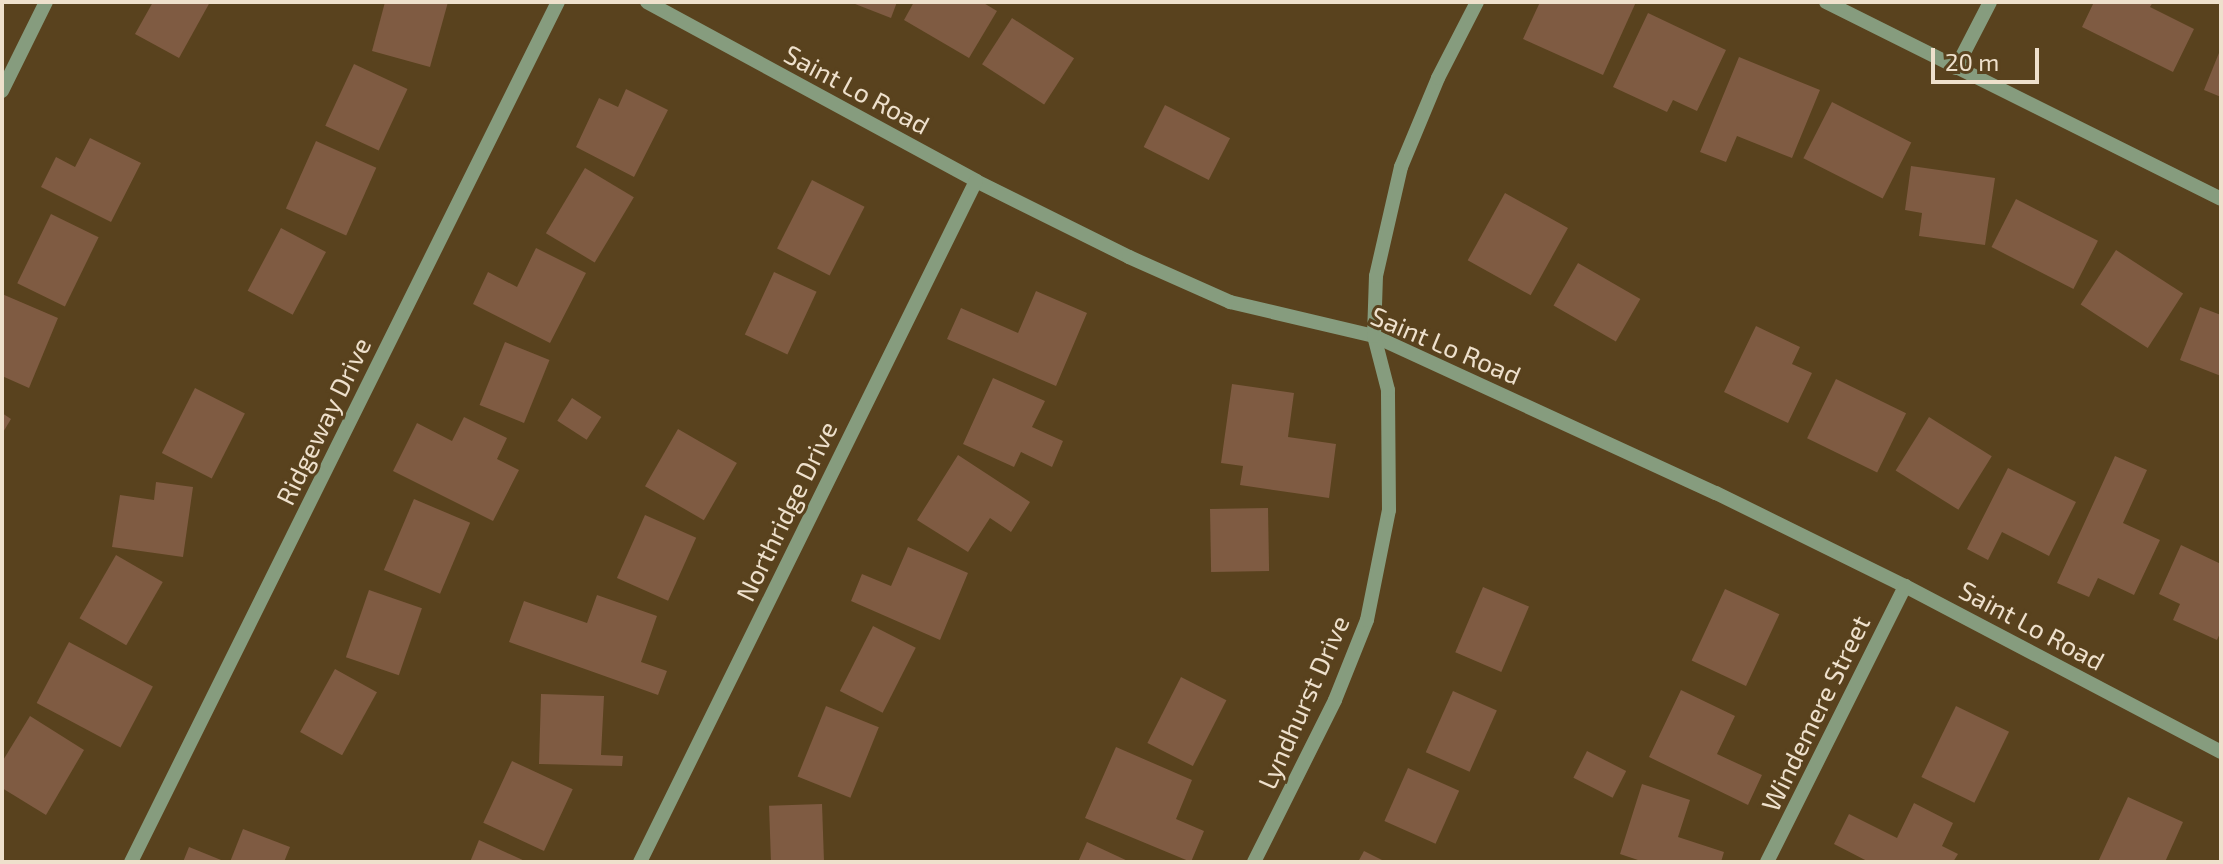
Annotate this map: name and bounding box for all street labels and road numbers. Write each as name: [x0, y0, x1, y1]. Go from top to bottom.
street label: Saint Lo Road: [779, 38, 935, 140]
street label: Saint Lo Road: [1366, 299, 1526, 391]
street label: Ridgeway Drive: [269, 332, 377, 510]
street label: Northridge Drive: [729, 416, 843, 606]
street label: Saint Lo Road: [1954, 574, 2110, 676]
street label: Windemere Street: [1754, 610, 1876, 816]
street label: Lyndhurst Drive: [1251, 611, 1355, 793]

